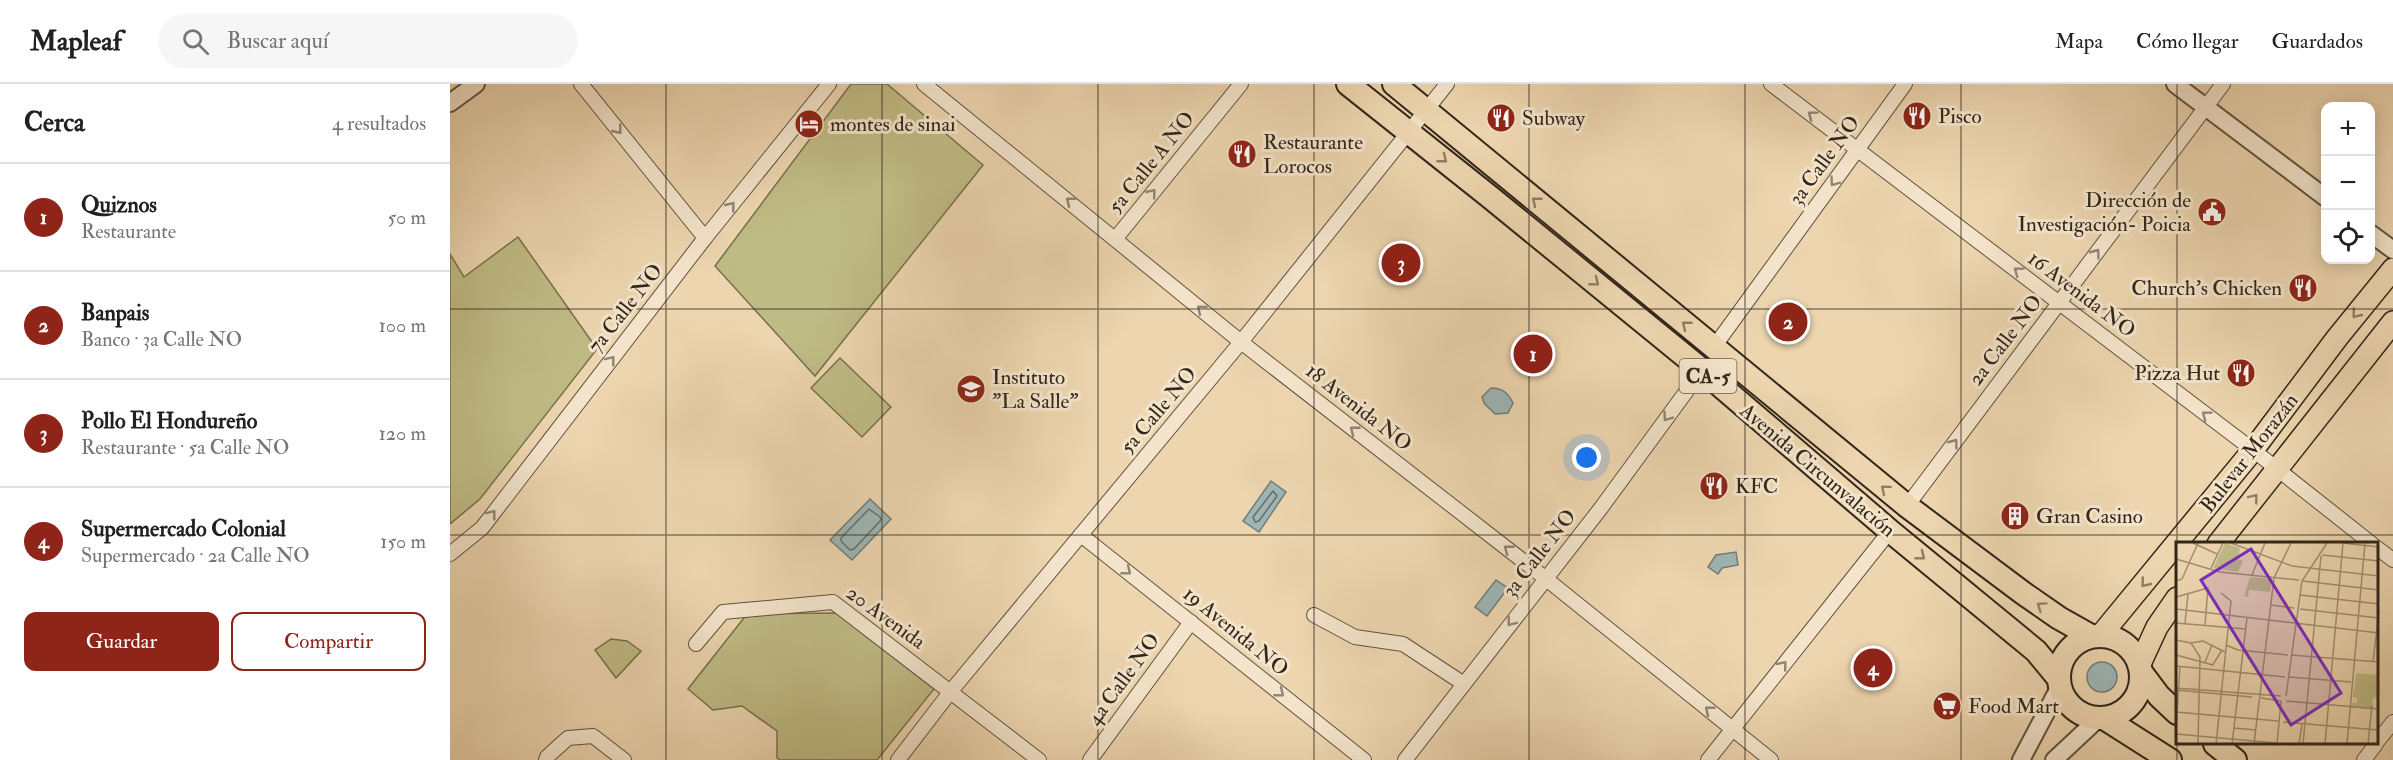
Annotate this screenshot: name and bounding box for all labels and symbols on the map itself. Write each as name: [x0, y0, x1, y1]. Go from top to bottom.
restaurant icon: Pisco: [1901, 100, 1933, 132]
restaurant icon: Subway: [1485, 102, 1517, 134]
place label: Pisco: [1938, 103, 1982, 130]
place label: Subway: [1522, 105, 1586, 132]
street label: 5a Calle A NO: [1102, 106, 1201, 219]
hotel icon: montes de sinai: [793, 108, 825, 140]
street label: 3a Calle NO: [1783, 110, 1866, 211]
place label: montes de sinai: [830, 111, 956, 138]
one-way arrow: [1808, 112, 1819, 123]
one-way arrow: [611, 123, 622, 134]
place label: Restaurante Lorocos: [1263, 129, 1363, 180]
restaurant icon: Restaurante Lorocos: [1226, 138, 1258, 170]
one-way arrow: [1436, 152, 1447, 163]
one-way arrow: [1830, 176, 1841, 187]
place label: Dirección de Investigación- Poicia: [2018, 187, 2191, 238]
one-way arrow: [1145, 188, 1156, 199]
public building icon: Dirección de Investigación- Poicia: [2196, 196, 2228, 228]
one-way arrow: [1532, 197, 1543, 208]
one-way arrow: [1066, 198, 1077, 209]
one-way arrow: [724, 202, 735, 213]
pin: 3: [1382, 240, 1420, 285]
street label: 16 Avenida NO: [2022, 245, 2141, 344]
one-way arrow: [2089, 248, 2100, 259]
street label: 7a Calle NO: [582, 258, 669, 358]
one-way arrow: [2013, 268, 2024, 279]
restaurant icon: Church's Chicken: [2287, 272, 2319, 304]
one-way arrow: [1588, 274, 1599, 285]
place label: Church's Chicken: [2131, 275, 2282, 302]
street label: 2a Calle NO: [1962, 289, 2048, 391]
pin: 2: [1768, 300, 1808, 344]
one-way arrow: [1197, 305, 1208, 316]
one-way arrow: [2353, 307, 2364, 318]
one-way arrow: [1682, 321, 1693, 332]
pin: 1: [1514, 332, 1552, 376]
one-way arrow: [604, 355, 615, 366]
street label: 18 Avenida NO: [1300, 357, 1417, 457]
restaurant icon: Pizza Hut: [2225, 357, 2257, 389]
road number: CA-5: [1680, 359, 1736, 393]
place label: Pizza Hut: [2134, 360, 2220, 387]
street label: 5a Calle NO: [1114, 361, 1203, 459]
place label: Instituto "La Salle": [992, 364, 1079, 415]
school or university icon: Instituto "La Salle": [955, 373, 987, 405]
street label: Bulevar Morazán: [2194, 388, 2305, 519]
street label: Avenida Circunvalación: [1733, 397, 1901, 544]
one-way arrow: [1663, 410, 1674, 421]
one-way arrow: [2202, 411, 2213, 422]
one-way arrow: [1349, 426, 1360, 437]
one-way arrow: [1947, 438, 1958, 449]
your location: [1572, 443, 1601, 472]
restaurant icon: KFC: [1698, 470, 1730, 502]
place label: KFC: [1735, 473, 1778, 500]
one-way arrow: [1881, 485, 1892, 496]
one-way arrow: [2247, 493, 2258, 504]
building icon: Gran Casino: [1999, 500, 2031, 532]
place label: Gran Casino: [2036, 503, 2143, 530]
street label: 3a Calle NO: [1497, 504, 1582, 603]
one-way arrow: [485, 510, 496, 521]
inset map: [2176, 542, 2378, 745]
one-way arrow: [1503, 546, 1514, 557]
one-way arrow: [1914, 549, 1925, 560]
one-way arrow: [1120, 564, 1131, 575]
one-way arrow: [2142, 576, 2153, 587]
street label: 20 Avenida: [841, 580, 931, 655]
street label: 19 Avenida NO: [1177, 580, 1294, 682]
one-way arrow: [2037, 602, 2048, 613]
one-way arrow: [1508, 616, 1519, 627]
street label: 4a Calle NO: [1081, 628, 1166, 731]
pin: 4: [1854, 646, 1892, 690]
one-way arrow: [1775, 660, 1786, 671]
one-way arrow: [1273, 685, 1284, 696]
supermarket icon: Food Mart: [1931, 690, 1963, 722]
place label: Food Mart: [1968, 693, 2059, 720]
one-way arrow: [1705, 706, 1716, 717]

